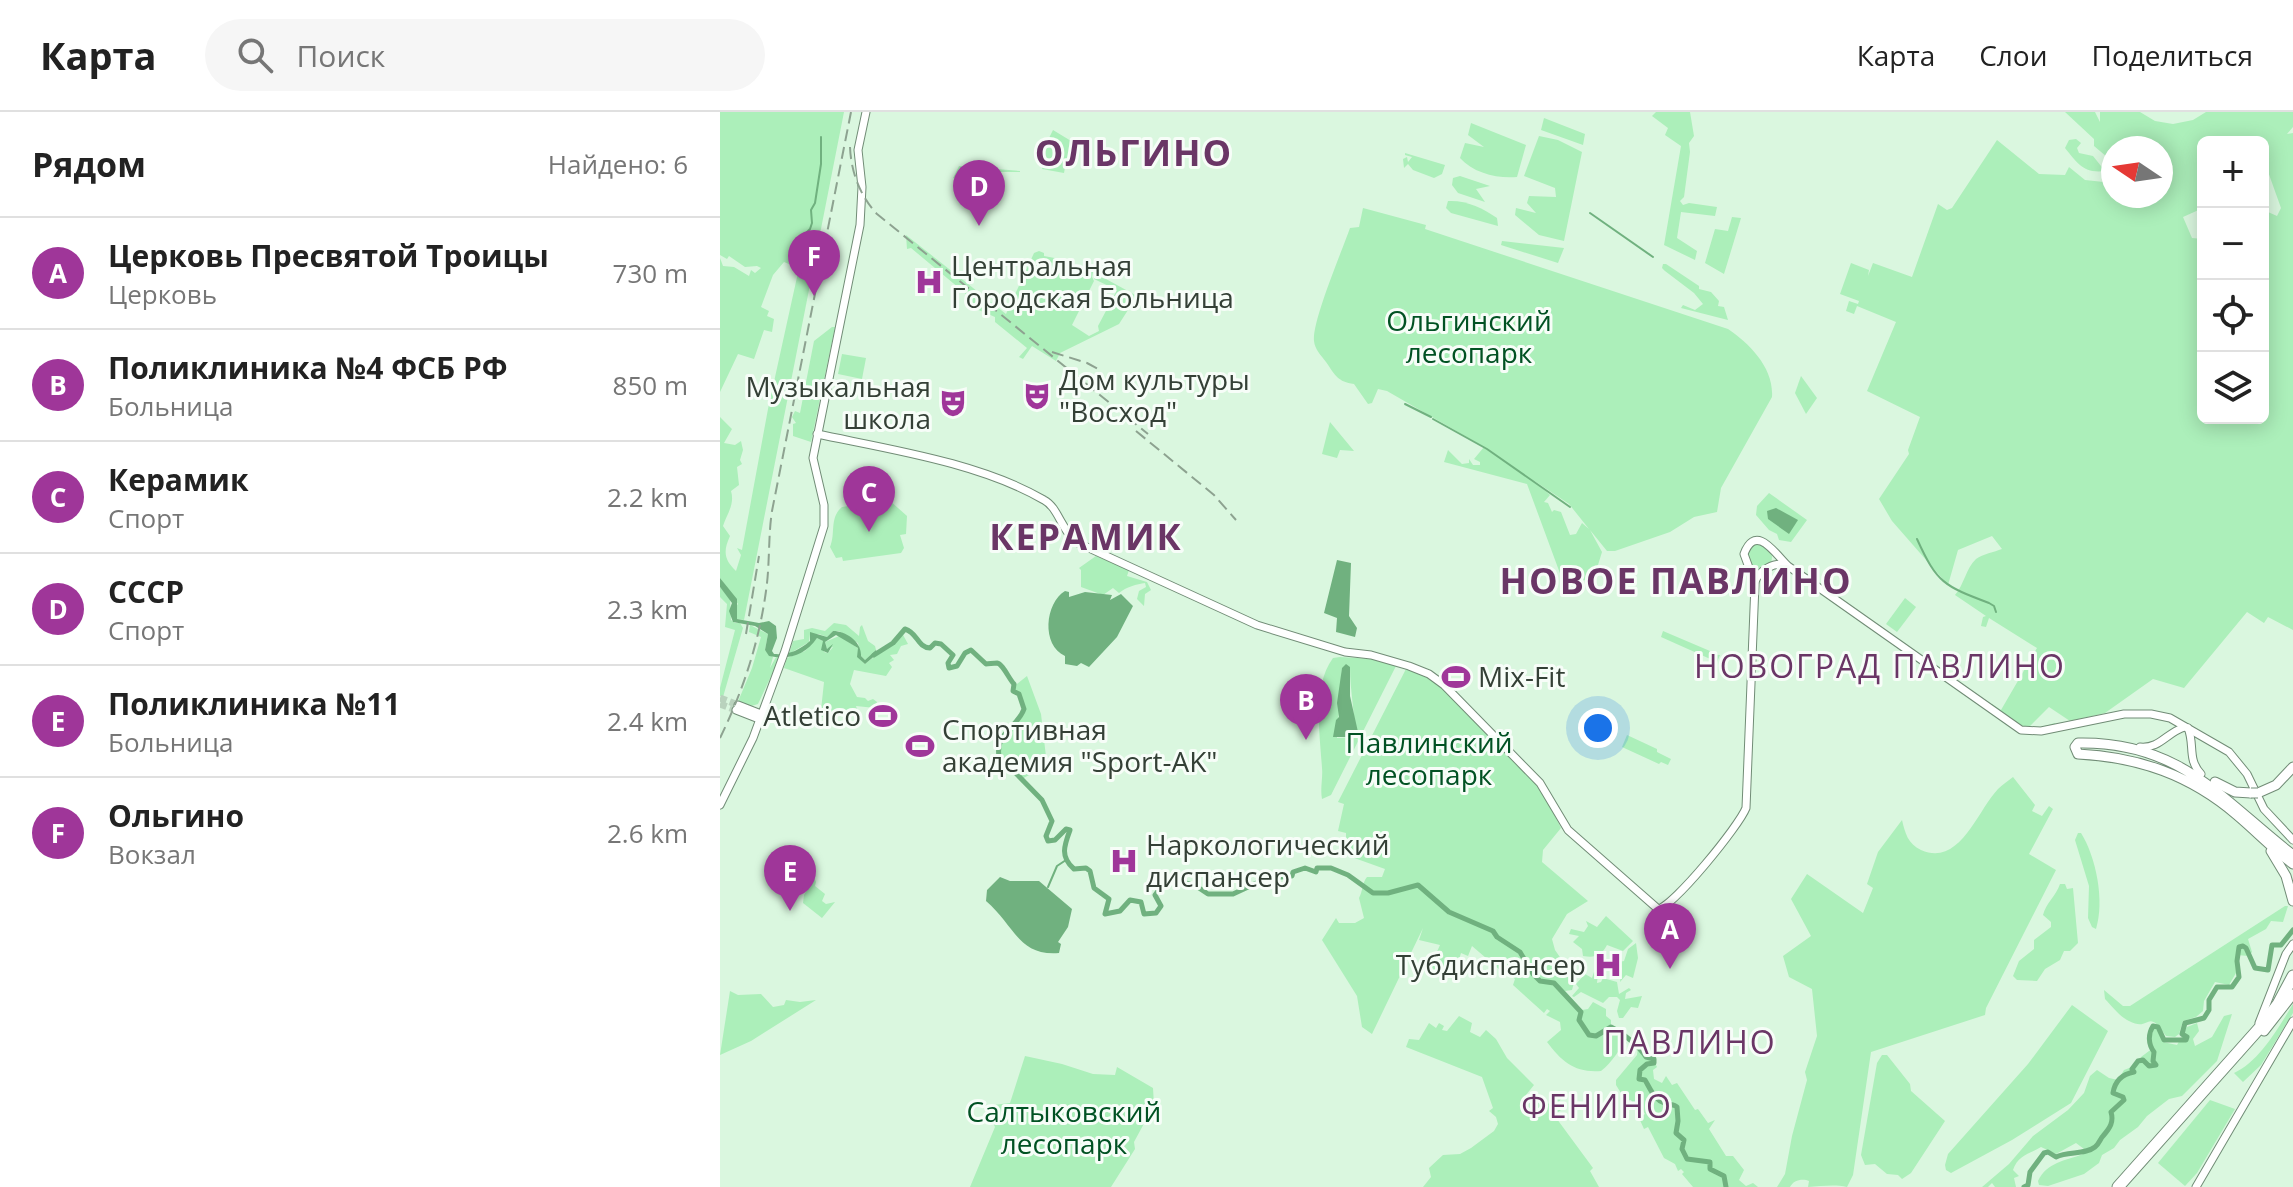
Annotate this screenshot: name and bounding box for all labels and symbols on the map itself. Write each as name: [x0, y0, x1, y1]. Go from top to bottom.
district label: ОЛЬГИНО: [1035, 128, 1233, 177]
north arrow: [2101, 136, 2173, 208]
pin: D: [953, 160, 1005, 226]
pin: F: [788, 230, 840, 296]
place label: Центральная Городская Больница: [951, 246, 1234, 316]
hospital icon: Центральная Городская Больница: [914, 267, 944, 297]
park label: Ольгинский лесопарк: [1386, 301, 1552, 371]
place label: Дом культуры "Восход": [1059, 360, 1250, 430]
place label: Музыкальная школа: [745, 367, 931, 437]
theatre icon: Дом культуры "Восход": [1022, 381, 1052, 411]
theatre icon: Музыкальная школа: [938, 388, 968, 418]
pin: C: [843, 466, 895, 532]
district label: КЕРАМИК: [989, 512, 1183, 561]
district label: НОВОЕ ПАВЛИНО: [1499, 556, 1853, 605]
district label: НОВОГРАД ПАВЛИНО: [1694, 644, 2066, 687]
place label: Mix-Fit: [1478, 657, 1565, 695]
sports icon: Mix-Fit: [1441, 662, 1471, 692]
pin: B: [1280, 674, 1332, 740]
place label: Atletico: [763, 696, 861, 734]
sports icon: Atletico: [868, 701, 898, 731]
your location: [1578, 708, 1618, 748]
place label: Спортивная академия "Sport-AK": [942, 710, 1217, 780]
park label: Павлинский лесопарк: [1345, 723, 1513, 793]
sports icon: Спортивная академия "Sport-AK": [905, 731, 935, 761]
place label: Наркологический диспансер: [1146, 825, 1390, 895]
pin: E: [764, 845, 816, 911]
hospital icon: Наркологический диспансер: [1109, 846, 1139, 876]
pin: A: [1644, 903, 1696, 969]
place label: Тубдиспансер: [1396, 945, 1586, 983]
hospital icon: Тубдиспансер: [1593, 950, 1623, 980]
district label: ПАВЛИНО: [1603, 1020, 1777, 1063]
district label: ФЕНИНО: [1521, 1084, 1673, 1127]
park label: Салтыковский лесопарк: [967, 1092, 1161, 1162]

